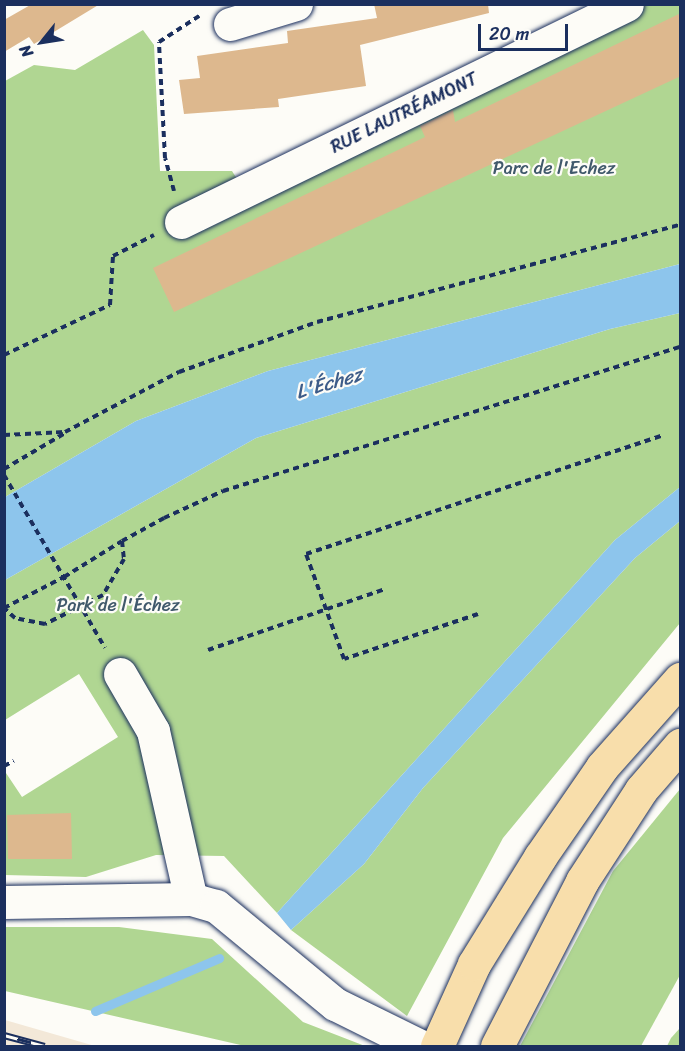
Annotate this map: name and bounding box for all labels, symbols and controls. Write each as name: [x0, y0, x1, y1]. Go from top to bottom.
north arrow: [12, 12, 72, 72]
scale bar: [481, 12, 571, 50]
text: 20 m: [489, 18, 529, 50]
text: N: [11, 39, 41, 63]
street label: RUE LAUTRÉAMONT: [328, 68, 480, 158]
park label: Parc de l'Echez: [493, 157, 615, 179]
water label: L'Échez: [293, 362, 365, 404]
park label: Park de l'Échez: [56, 594, 180, 616]

